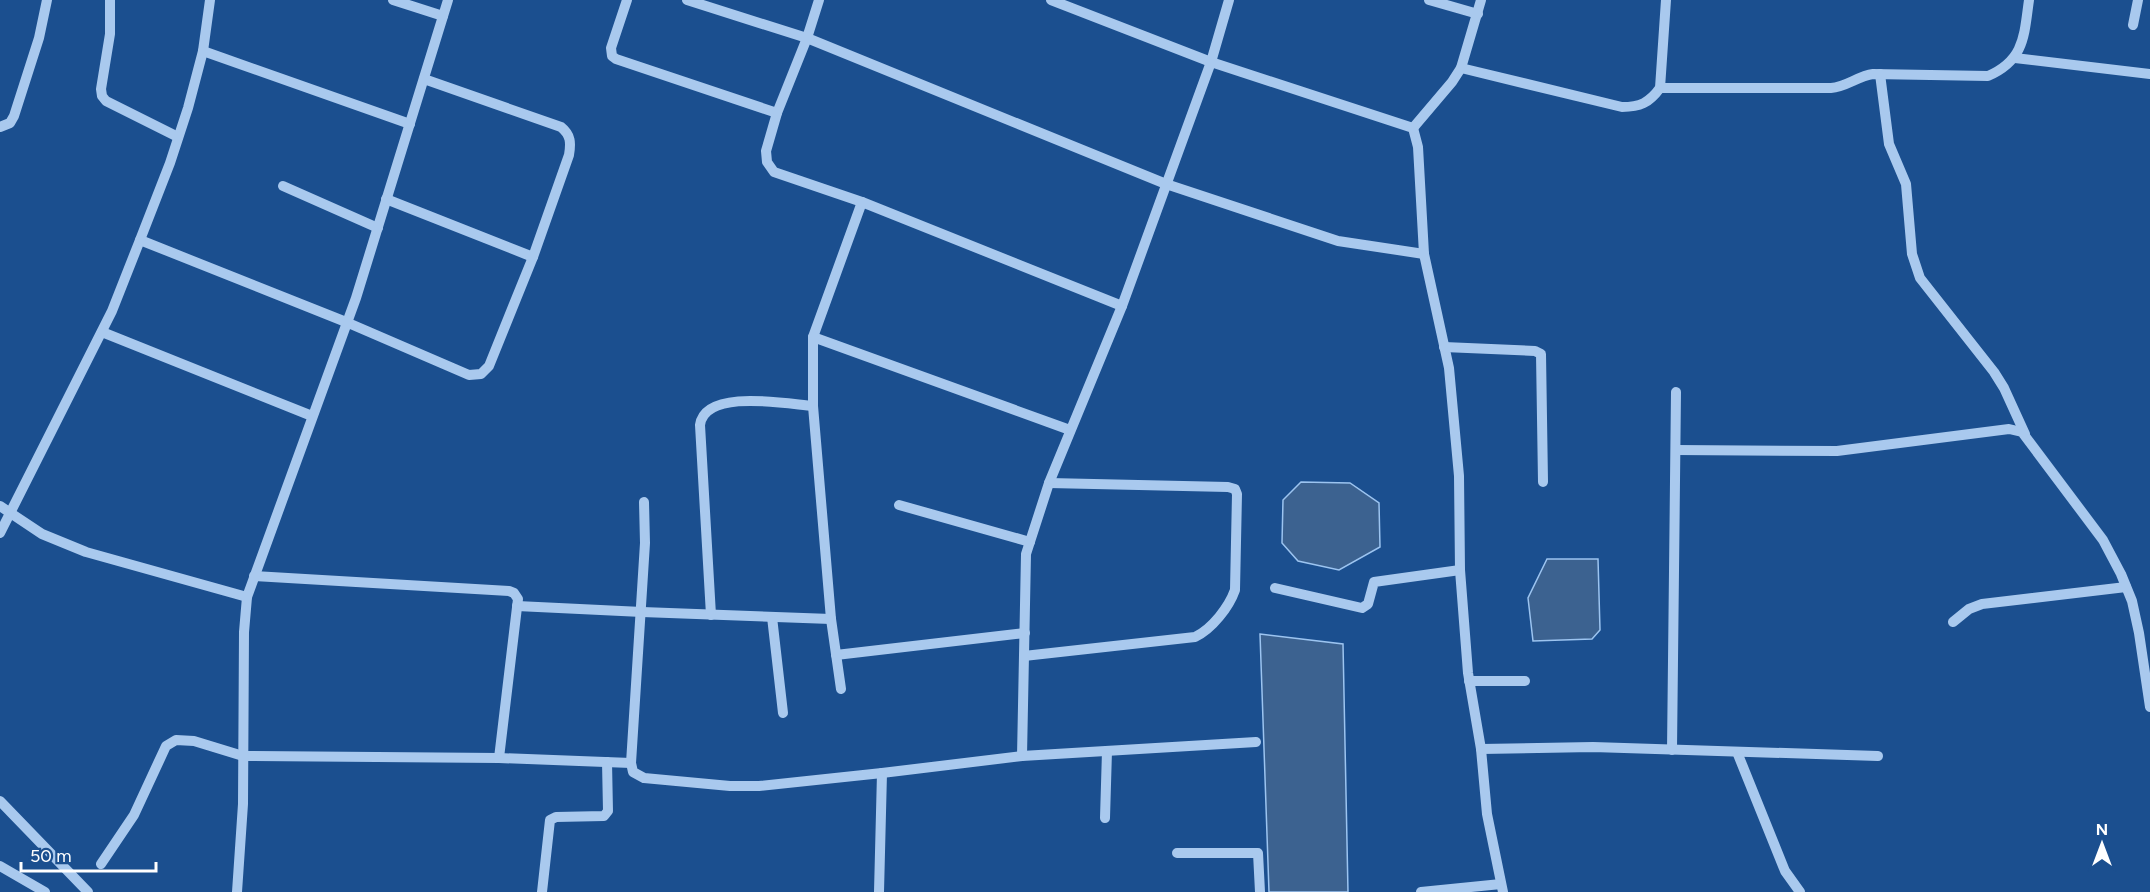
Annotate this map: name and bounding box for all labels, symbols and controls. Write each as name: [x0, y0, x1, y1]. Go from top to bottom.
north arrow: [2072, 814, 2132, 874]
text: N: [2096, 820, 2108, 839]
scale bar: [21, 835, 156, 873]
text: 50 m: [30, 845, 72, 867]

